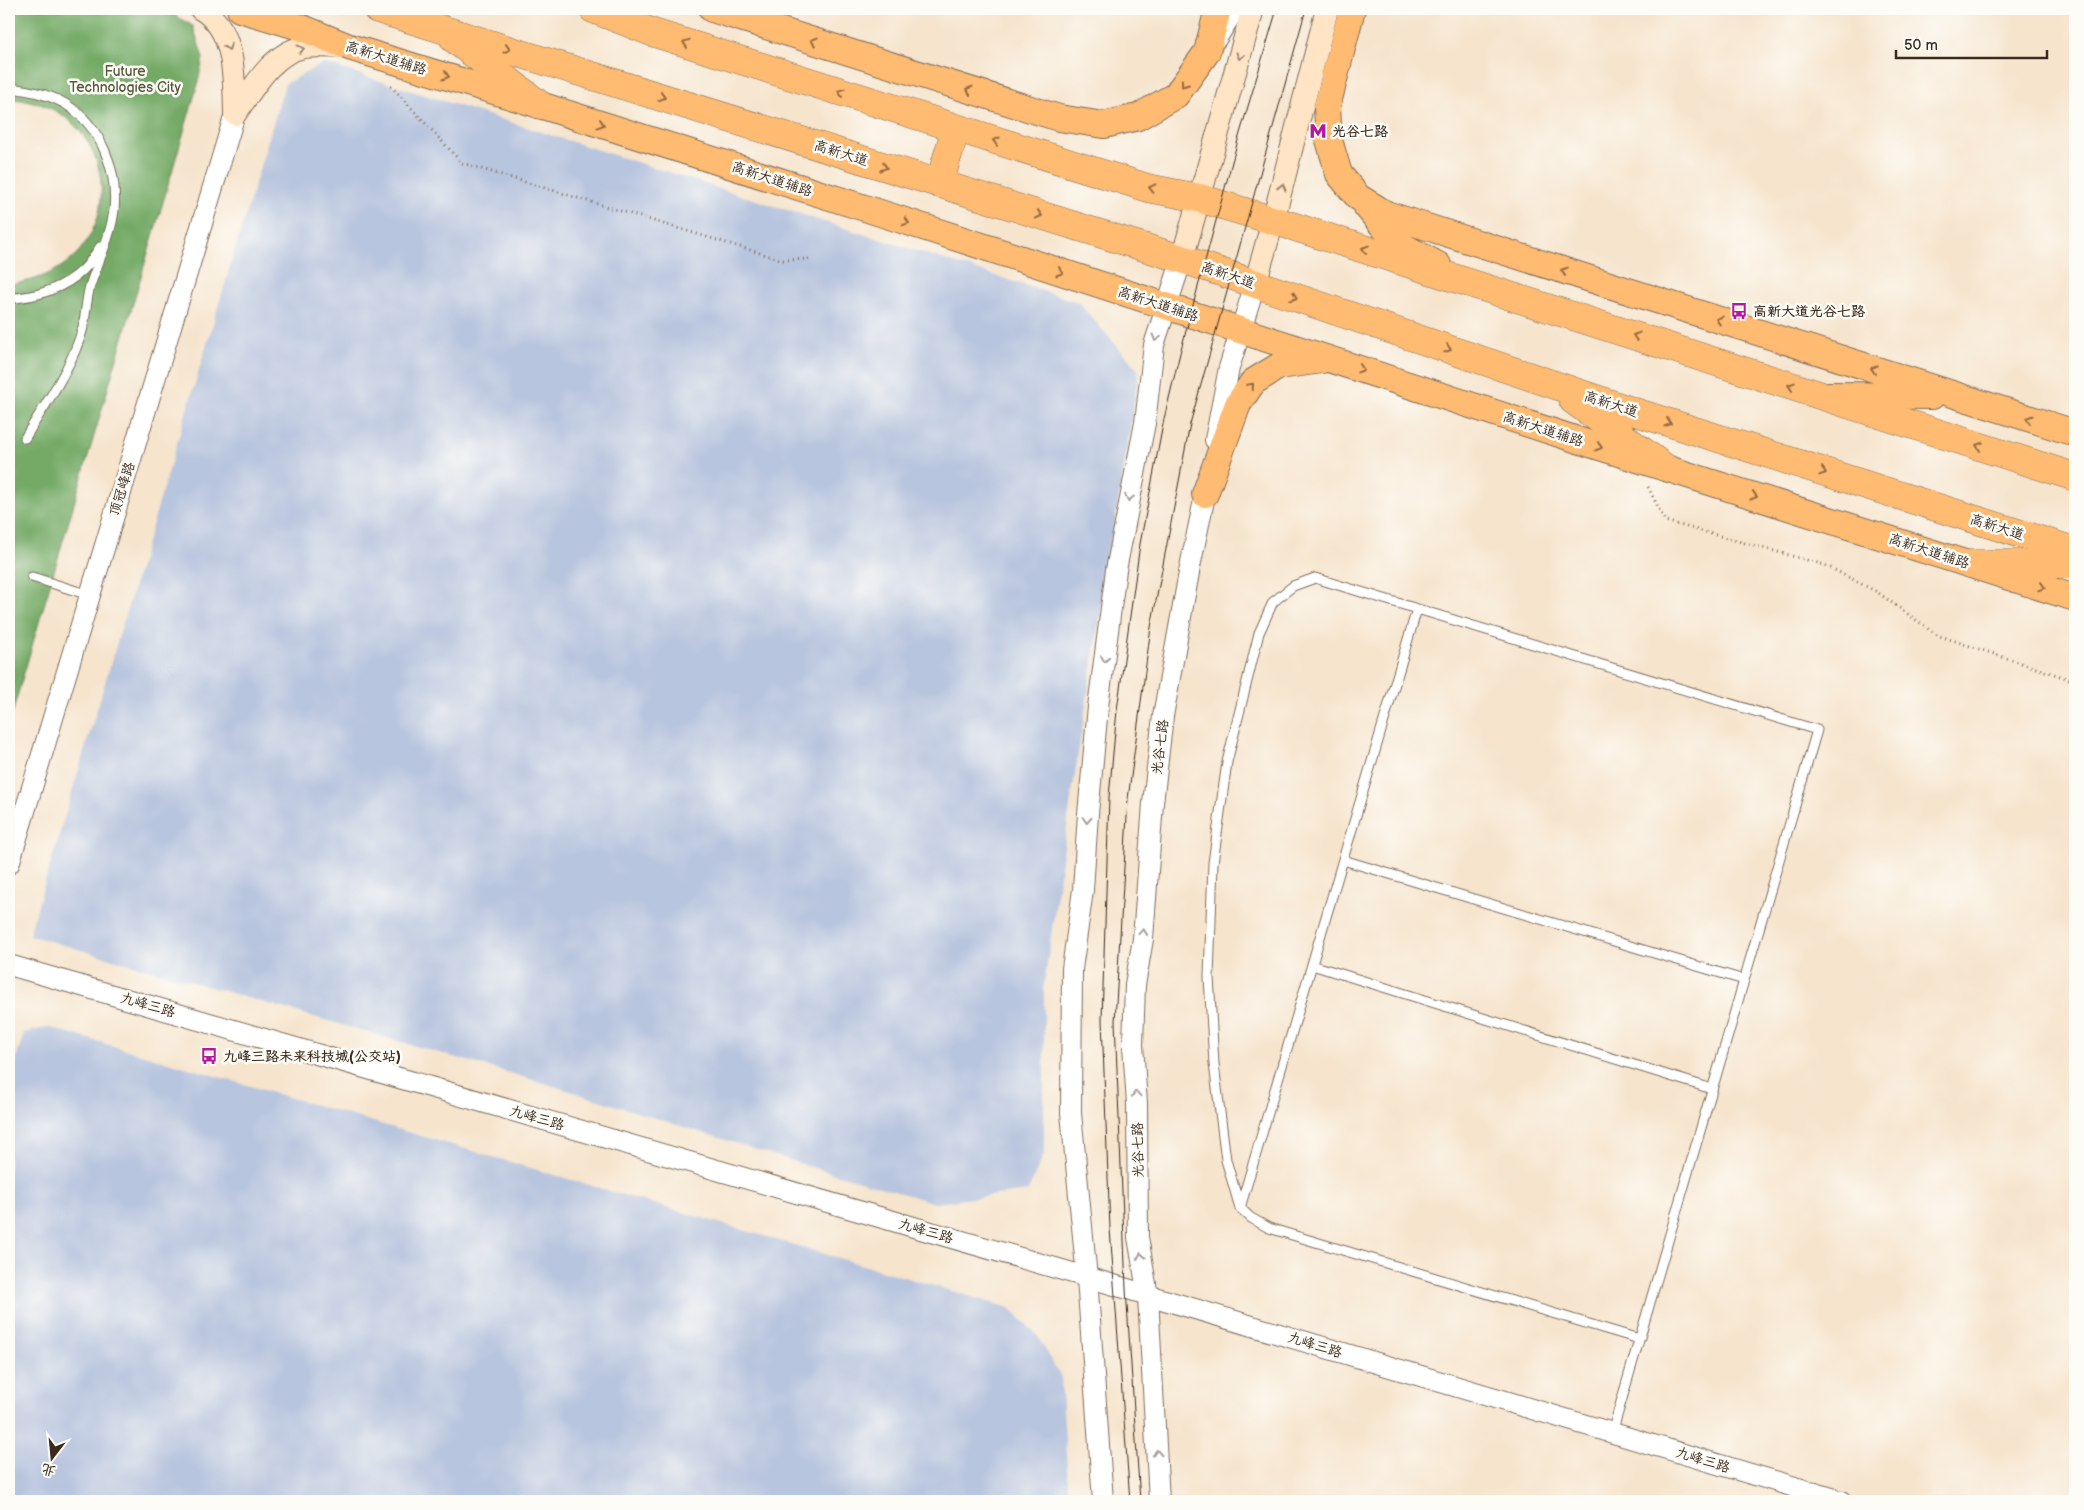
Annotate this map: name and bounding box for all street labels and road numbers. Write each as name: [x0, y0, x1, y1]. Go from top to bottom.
street label: 高新大道辅路: [343, 38, 429, 78]
street label: 高新大道: [812, 137, 870, 169]
street label: 高新大道辅路: [729, 158, 815, 200]
street label: 高新大道: [1199, 258, 1257, 292]
street label: 高新大道辅路: [1115, 283, 1201, 325]
street label: 高新大道: [1582, 387, 1640, 421]
street label: 高新大道辅路: [1500, 408, 1586, 450]
street label: 顶冠峰路: [106, 460, 138, 518]
street label: 高新大道: [1968, 510, 2026, 544]
street label: 高新大道辅路: [1886, 530, 1972, 572]
street label: 光谷七路: [1148, 718, 1172, 776]
street label: 九峰三路: [119, 989, 177, 1021]
street label: 九峰三路: [508, 1102, 566, 1134]
street label: 光谷七路: [1129, 1122, 1147, 1178]
street label: 九峰三路: [897, 1215, 955, 1247]
street label: 九峰三路: [1286, 1329, 1344, 1361]
street label: 九峰三路: [1674, 1444, 1732, 1476]

